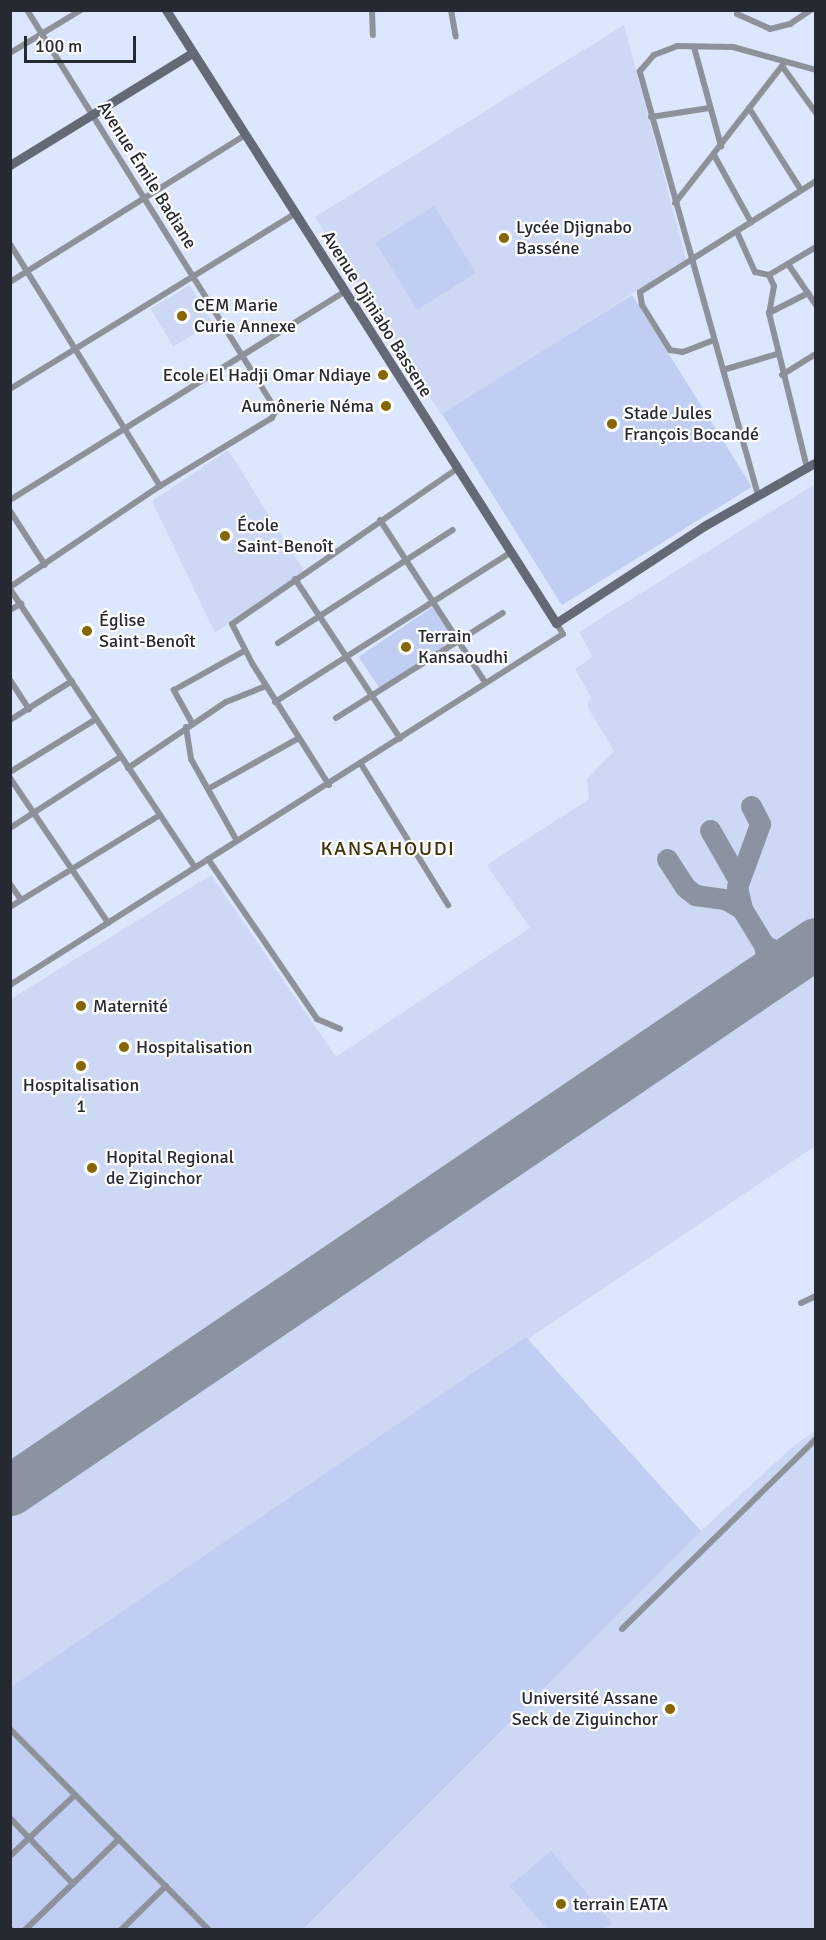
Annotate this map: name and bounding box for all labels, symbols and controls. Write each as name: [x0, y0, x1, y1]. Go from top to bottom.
scale bar: [27, 24, 140, 62]
text: 100 m: [35, 35, 82, 57]
street label: Avenue Émile Badiane: [93, 97, 201, 253]
place label: Lycée Djignabo Basséne: [516, 217, 632, 260]
street label: Avenue Djiniabo Bassene: [317, 227, 437, 401]
marker: Lycée Djignabo Basséne: [497, 231, 511, 245]
place label: CEM Marie Curie Annexe: [194, 295, 296, 338]
marker: CEM Marie Curie Annexe: [175, 309, 189, 323]
place label: Ecole El Hadji Omar Ndiaye: [163, 364, 371, 386]
marker: Ecole El Hadji Omar Ndiaye: [376, 368, 390, 382]
place label: Aumônerie Néma: [241, 395, 374, 417]
marker: Aumônerie Néma: [379, 399, 393, 413]
place label: Stade Jules François Bocandé: [624, 403, 759, 446]
marker: Stade Jules François Bocandé: [605, 417, 619, 431]
place label: École Saint-Benoît: [237, 515, 334, 558]
marker: École Saint-Benoît: [218, 529, 232, 543]
place label: Église Saint-Benoît: [99, 610, 196, 652]
marker: Église Saint-Benoît: [80, 624, 94, 638]
place label: Terrain Kansaoudhi: [418, 626, 508, 668]
marker: Terrain Kansaoudhi: [399, 640, 413, 654]
district label: KANSAHOUDI: [321, 836, 455, 860]
place label: Maternité: [93, 995, 168, 1017]
marker: Maternité: [74, 999, 88, 1013]
place label: Hospitalisation: [136, 1036, 253, 1058]
marker: Hospitalisation: [117, 1040, 131, 1054]
marker: Hospitalisation 1: [74, 1059, 88, 1073]
place label: Hospitalisation 1: [23, 1075, 139, 1118]
place label: Hopital Regional de Ziginchor: [106, 1147, 234, 1190]
marker: Hopital Regional de Ziginchor: [83, 1159, 101, 1177]
place label: Université Assane Seck de Ziguinchor: [512, 1688, 658, 1730]
marker: Université Assane Seck de Ziguinchor: [663, 1702, 677, 1716]
place label: terrain EATA: [573, 1893, 668, 1915]
marker: terrain EATA: [554, 1897, 568, 1911]

